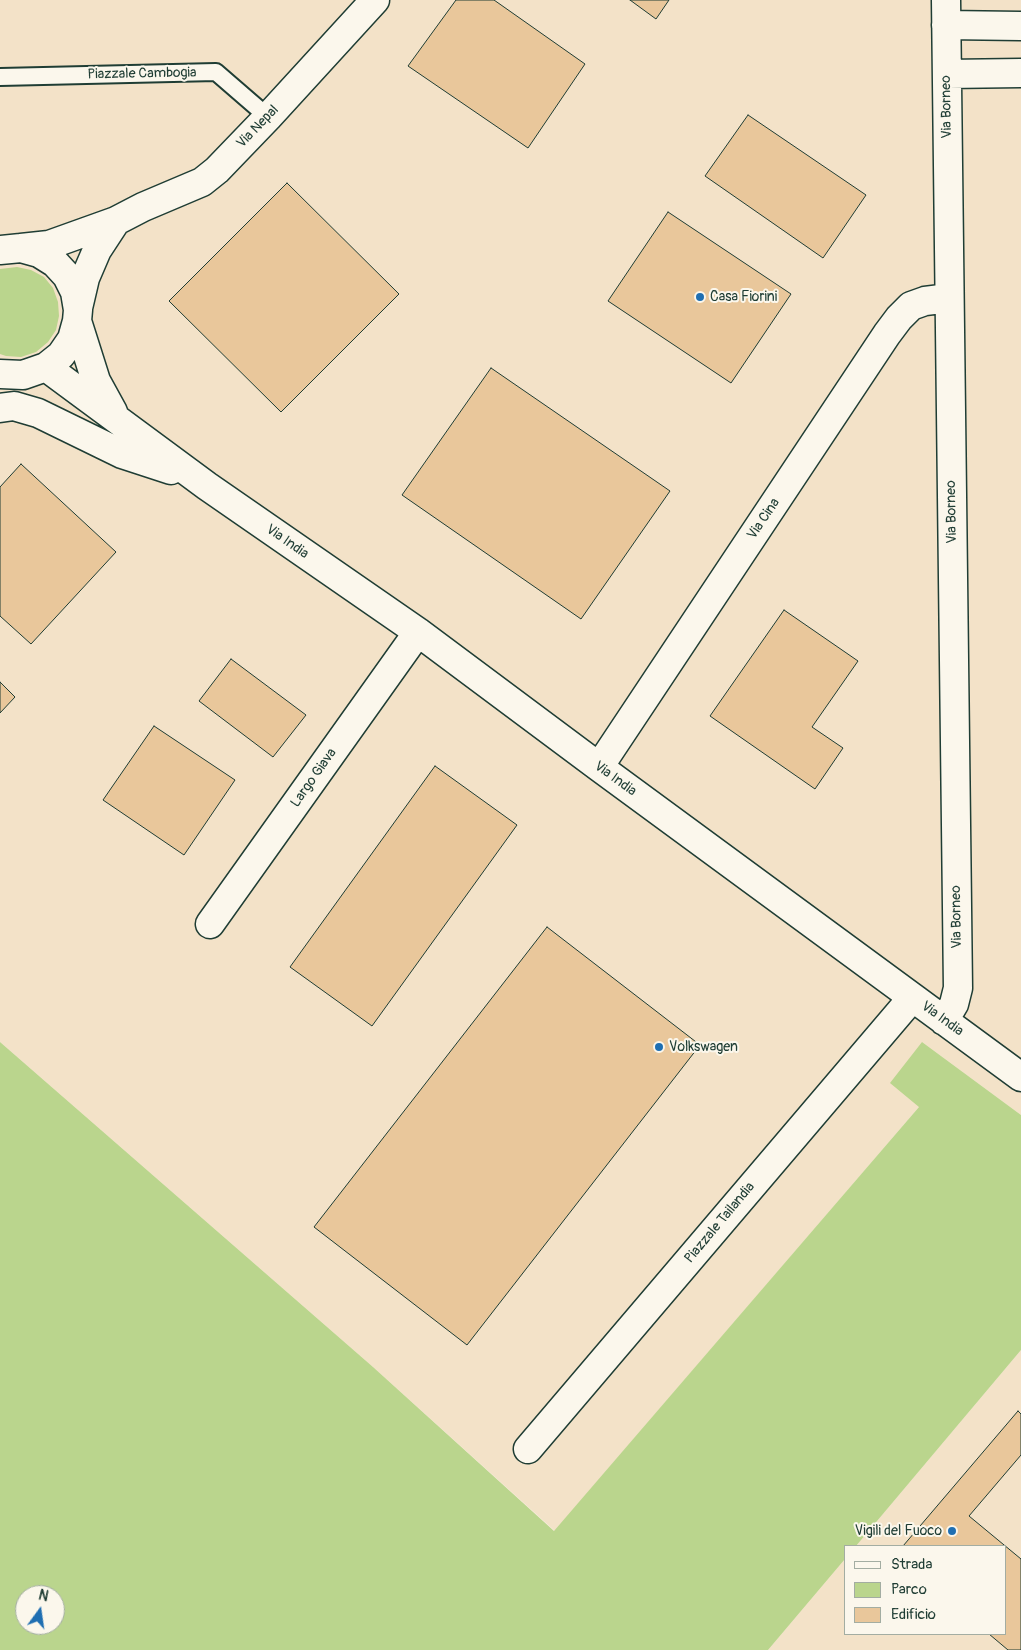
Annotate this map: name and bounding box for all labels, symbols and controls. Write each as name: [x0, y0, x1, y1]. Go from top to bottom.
street label: Piazzale Cambogia: [87, 65, 197, 83]
street label: Via Borneo: [938, 75, 956, 139]
street label: Via Nepal: [233, 102, 283, 152]
place label: Casa Fiorini: [710, 289, 777, 305]
marker: Casa Fiorini: [694, 291, 706, 303]
street label: Via Borneo: [943, 480, 961, 544]
street label: Via Cina: [744, 495, 784, 543]
street label: Via India: [262, 521, 312, 563]
street label: Largo Giava: [288, 745, 340, 811]
street label: Via India: [591, 758, 639, 800]
street label: Via Borneo: [948, 885, 966, 949]
street label: Via India: [918, 998, 966, 1040]
place label: Volkswagen: [669, 1039, 738, 1055]
marker: Volkswagen: [653, 1041, 665, 1053]
street label: Piazzale Tailandia: [681, 1179, 759, 1267]
place label: Vigili del Fuoco: [855, 1523, 942, 1539]
marker: Vigili del Fuoco: [946, 1525, 958, 1537]
legend: [844, 1545, 1006, 1635]
text: Strada: [891, 1555, 932, 1574]
text: Parco: [891, 1580, 927, 1599]
north arrow: [15, 1585, 65, 1635]
text: N: [37, 1587, 50, 1605]
text: Edificio: [891, 1605, 936, 1624]

